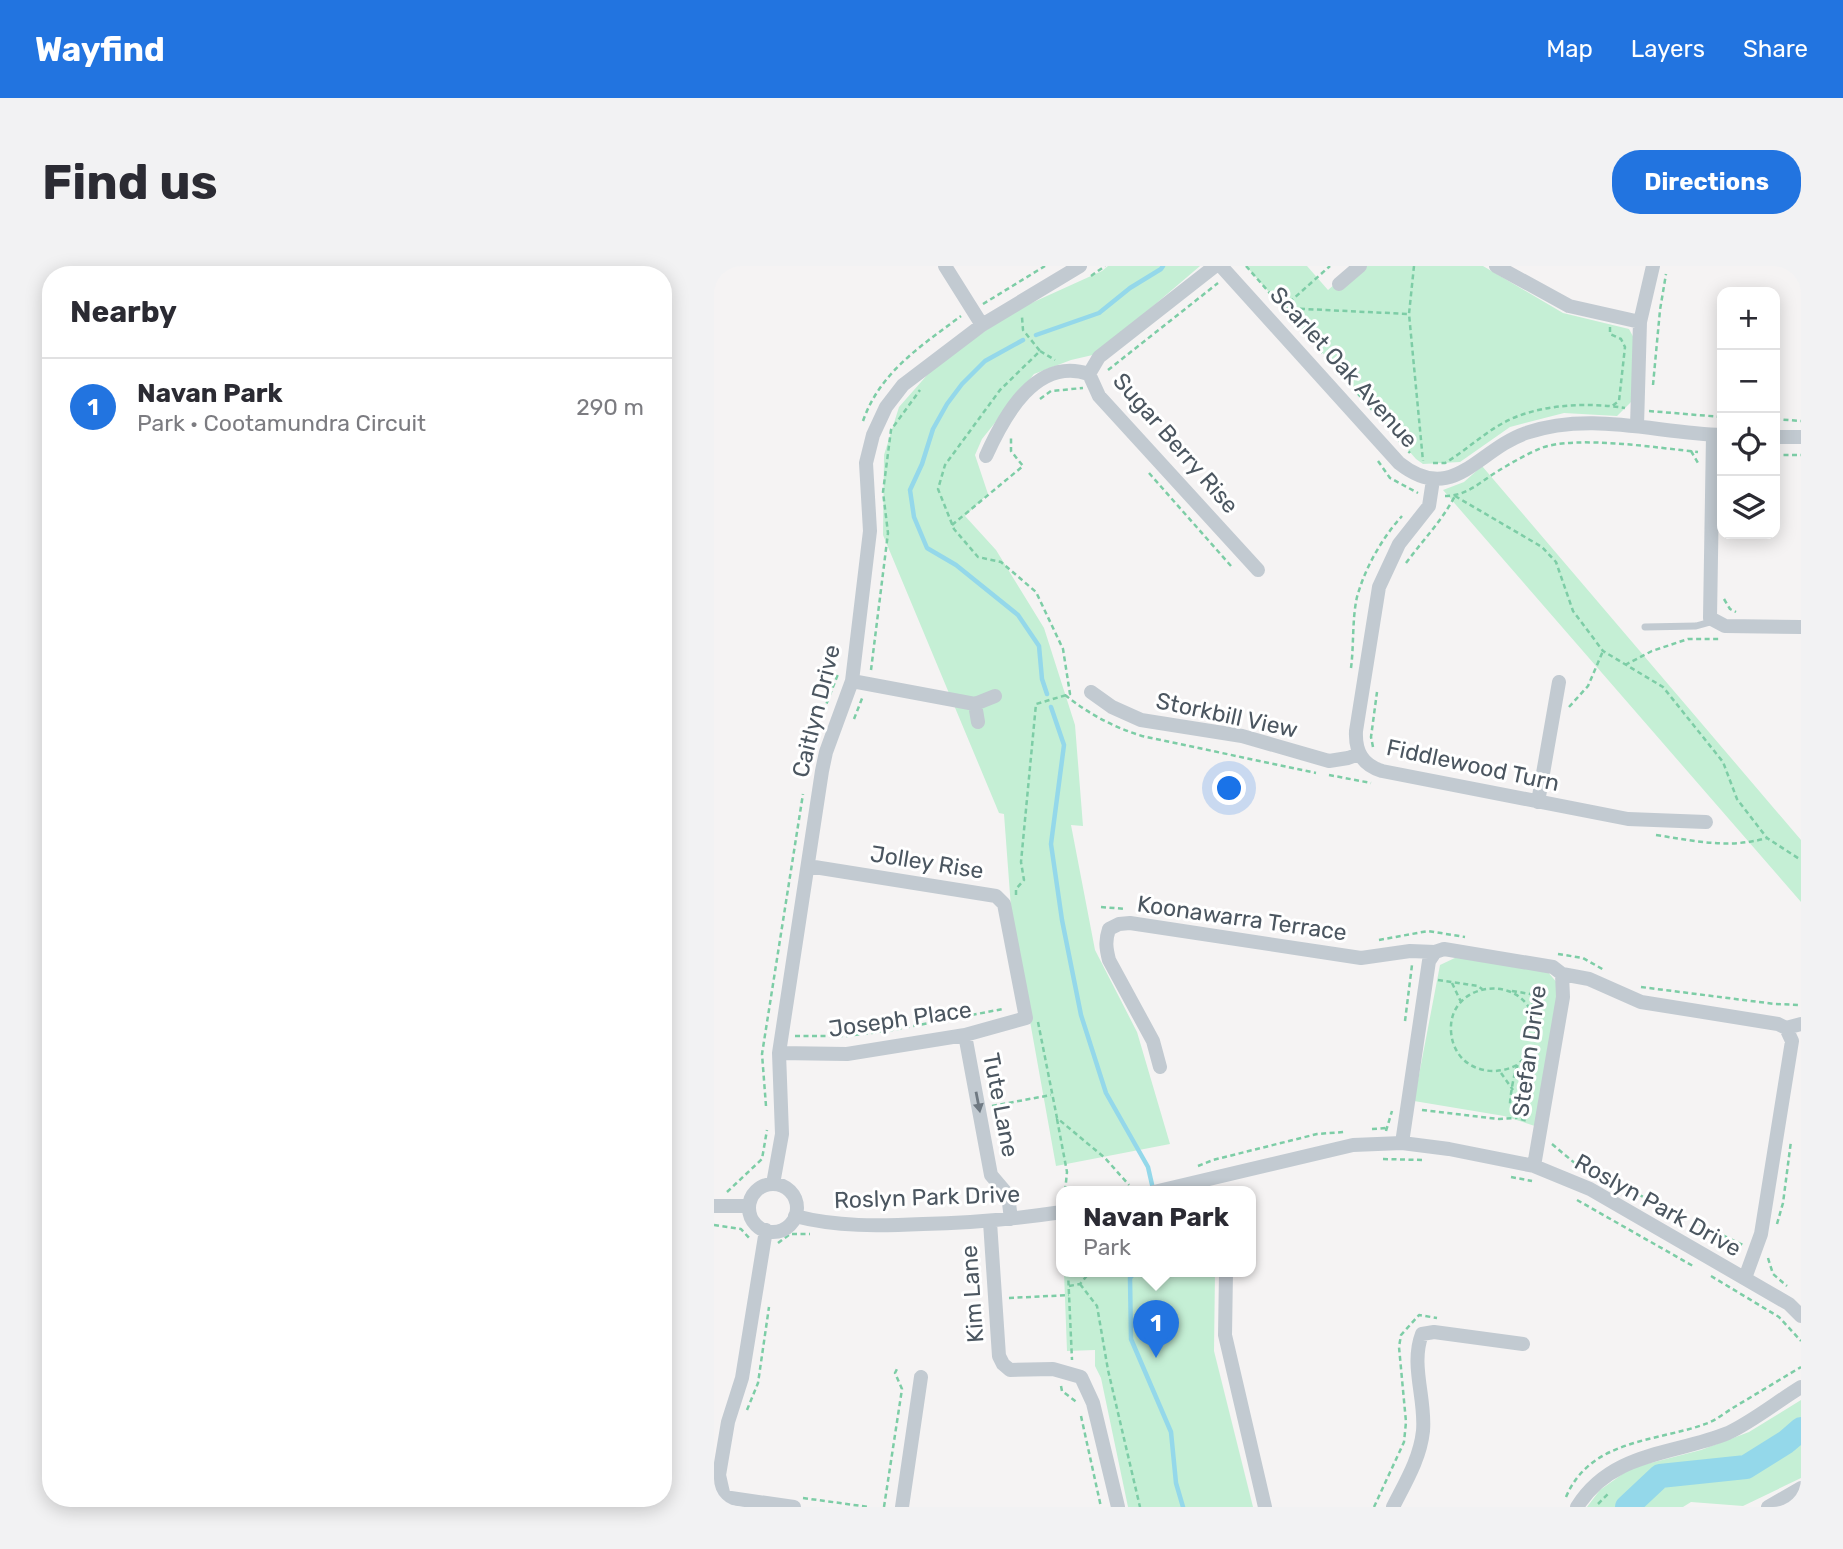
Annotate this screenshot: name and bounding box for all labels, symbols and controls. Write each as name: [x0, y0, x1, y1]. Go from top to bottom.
text: Wayfind: [35, 30, 165, 69]
text: Map: [1546, 35, 1593, 63]
text: Layers: [1631, 35, 1705, 63]
text: Share: [1743, 35, 1808, 63]
button: Directions: [1612, 150, 1801, 214]
text: Find us: [42, 153, 218, 211]
street label: Scarlet Oak Avenue: [1264, 281, 1424, 453]
map controls: [1717, 287, 1780, 539]
button: +: [1717, 287, 1780, 350]
text: Nearby: [70, 294, 177, 330]
button: −: [1717, 350, 1780, 413]
street label: Sugar Berry Rise: [1107, 367, 1245, 519]
text: Navan Park: [137, 378, 283, 409]
text: 1: [87, 393, 99, 421]
text: 290 m: [576, 393, 644, 421]
text: Park · Cootamundra Circuit: [137, 409, 426, 437]
button: locate: [1717, 413, 1780, 476]
button: layers: [1717, 476, 1780, 539]
street label: Caitlyn Drive: [786, 642, 846, 780]
street label: Storkbill View: [1154, 686, 1300, 744]
street label: Fiddlewood Turn: [1384, 733, 1562, 797]
your location: [1212, 771, 1246, 805]
street label: Jolley Rise: [868, 839, 986, 885]
street label: Koonawarra Terrace: [1135, 889, 1349, 947]
street label: Stefan Drive: [1506, 984, 1552, 1118]
street label: Joseph Place: [827, 995, 973, 1043]
street label: Tute Lane: [977, 1051, 1025, 1159]
one-way arrow: [972, 1091, 983, 1113]
street label: Roslyn Park Drive: [1570, 1148, 1746, 1262]
street label: Roslyn Park Drive: [833, 1180, 1021, 1214]
popup: [1056, 1186, 1256, 1277]
text: Navan Park: [1083, 1202, 1229, 1233]
text: Park: [1083, 1233, 1131, 1261]
street label: Kim Lane: [955, 1244, 989, 1344]
pin: 1: [1133, 1300, 1179, 1358]

